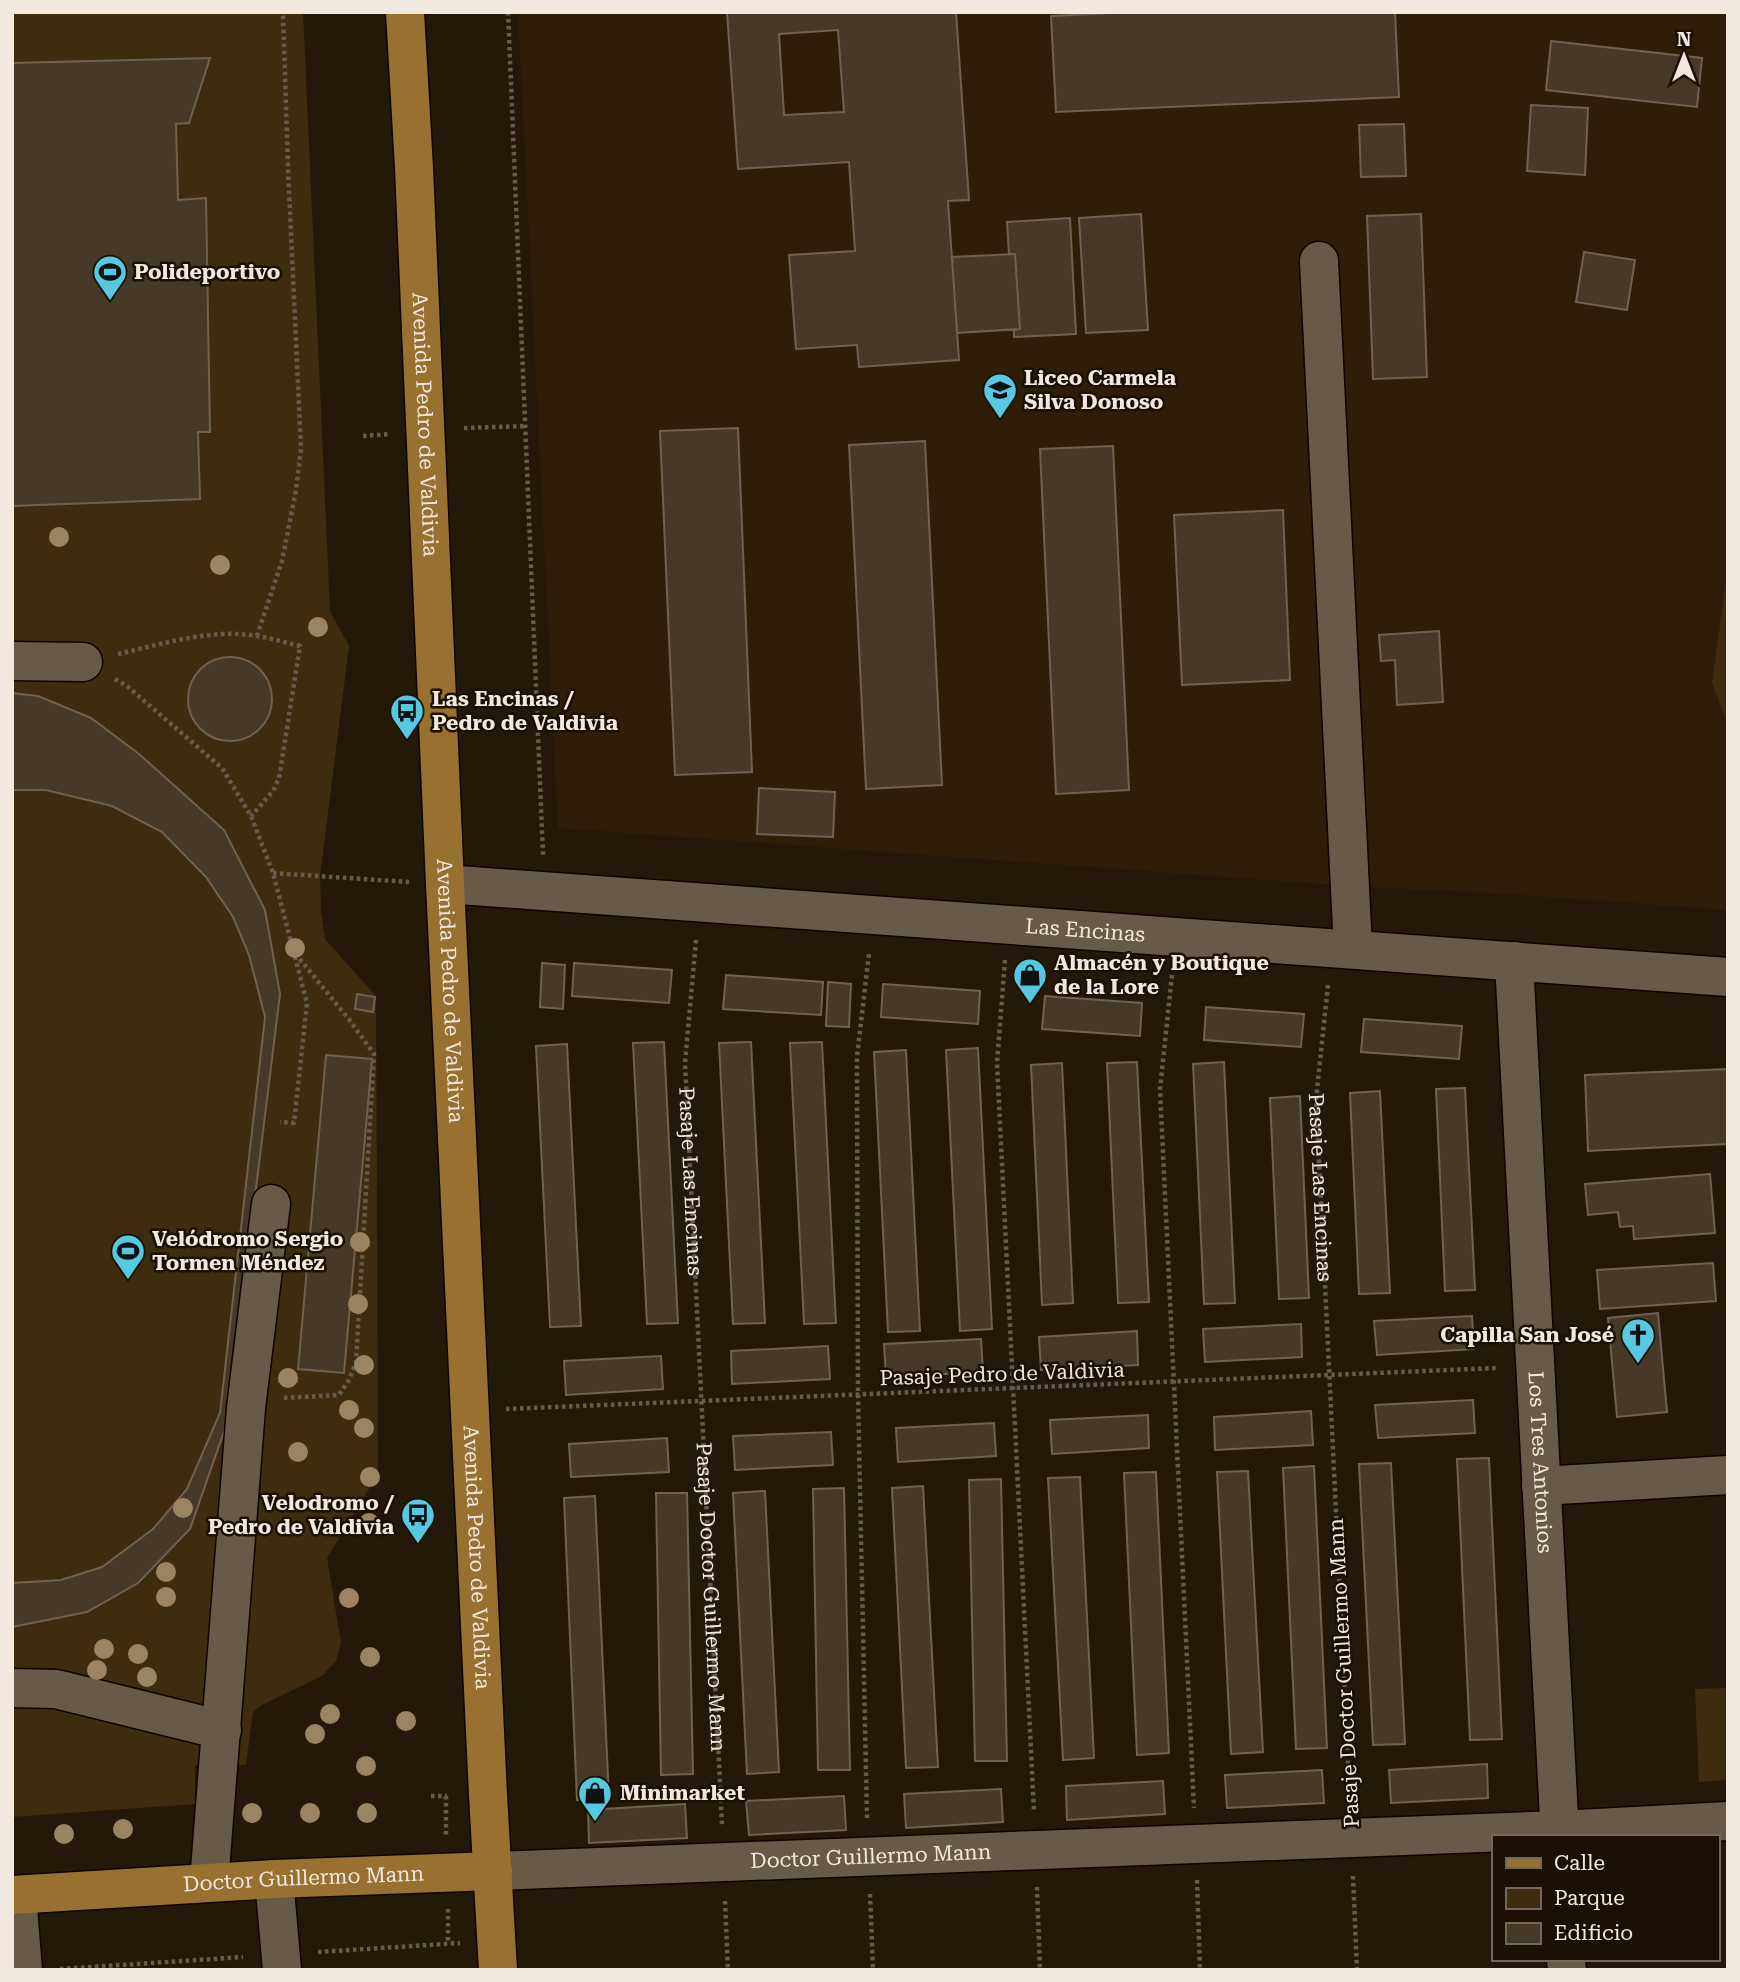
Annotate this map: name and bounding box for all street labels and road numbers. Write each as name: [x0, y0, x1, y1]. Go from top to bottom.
street label: Avenida Pedro de Valdivia: [407, 292, 443, 558]
street label: Avenida Pedro de Valdivia: [432, 858, 468, 1124]
street label: Las Encinas: [1024, 914, 1146, 947]
street label: Pasaje Las Encinas: [674, 1086, 707, 1276]
street label: Pasaje Las Encinas: [1304, 1092, 1337, 1282]
street label: Pasaje Pedro de Valdivia: [879, 1358, 1126, 1390]
street label: Los Tres Antonios: [1524, 1371, 1557, 1554]
street label: Avenida Pedro de Valdivia: [459, 1425, 495, 1691]
street label: Pasaje Doctor Guillermo Mann: [691, 1442, 730, 1753]
street label: Pasaje Doctor Guillermo Mann: [1324, 1517, 1364, 1828]
street label: Doctor Guillermo Mann: [750, 1840, 992, 1873]
street label: Doctor Guillermo Mann: [182, 1862, 425, 1897]

